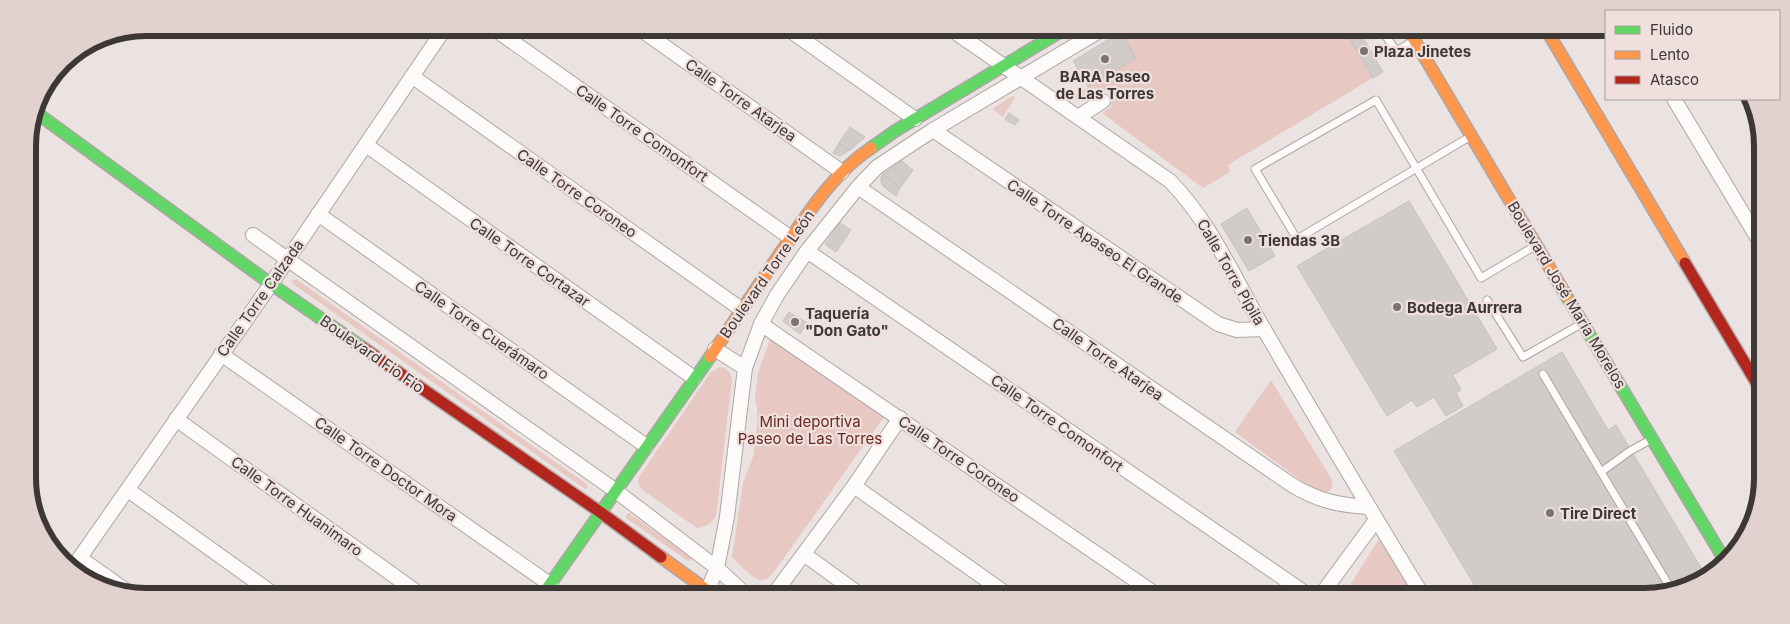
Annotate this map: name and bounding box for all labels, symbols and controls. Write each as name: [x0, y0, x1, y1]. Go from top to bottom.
legend: [1605, 10, 1780, 100]
text: Fluido: [1650, 20, 1693, 39]
place label: Plaza Jinetes: [1374, 42, 1471, 61]
marker: Plaza Jinetes: [1358, 45, 1370, 57]
text: Lento: [1650, 45, 1690, 64]
marker: BARA Paseo de Las Torres: [1099, 53, 1111, 65]
street label: Calle Torre Atarjea: [682, 54, 800, 146]
place label: BARA Paseo de Las Torres: [1056, 67, 1154, 103]
text: Atasco: [1650, 70, 1699, 89]
street label: Calle Torre Comonfort: [572, 80, 712, 186]
street label: Calle Torre Coroneo: [513, 144, 641, 242]
street label: Calle Torre Apaseo El Grande: [1003, 175, 1187, 307]
street label: Boulevard José María Morelos: [1503, 198, 1631, 392]
street label: Boulevard Torre León: [716, 206, 818, 342]
street label: Calle Torre Cortazar: [466, 213, 594, 311]
street label: Calle Torre Pípila: [1193, 216, 1269, 328]
place label: Tiendas 3B: [1258, 231, 1340, 250]
marker: Tiendas 3B: [1242, 234, 1254, 246]
street label: Calle Torre Calzada: [212, 236, 308, 360]
street label: Calle Torre Cuerámaro: [411, 276, 553, 384]
place label: Bodega Aurrera: [1407, 298, 1522, 317]
marker: Bodega Aurrera: [1391, 301, 1403, 313]
place label: Taquería "Don Gato": [805, 304, 889, 340]
street label: Boulevard Fio Fio: [316, 311, 428, 397]
street label: Calle Torre Atarjea: [1049, 313, 1167, 405]
marker: Taquería "Don Gato": [789, 316, 801, 328]
street label: Calle Torre Comonfort: [987, 370, 1127, 476]
street label: Calle Torre Coroneo: [895, 411, 1023, 507]
street label: Calle Torre Doctor Mora: [311, 412, 461, 526]
park label: Mini deportiva Paseo de Las Torres: [738, 412, 882, 448]
street label: Calle Torre Huanimaro: [227, 452, 367, 560]
place label: Tire Direct: [1560, 504, 1637, 523]
marker: Tire Direct: [1544, 507, 1556, 519]

